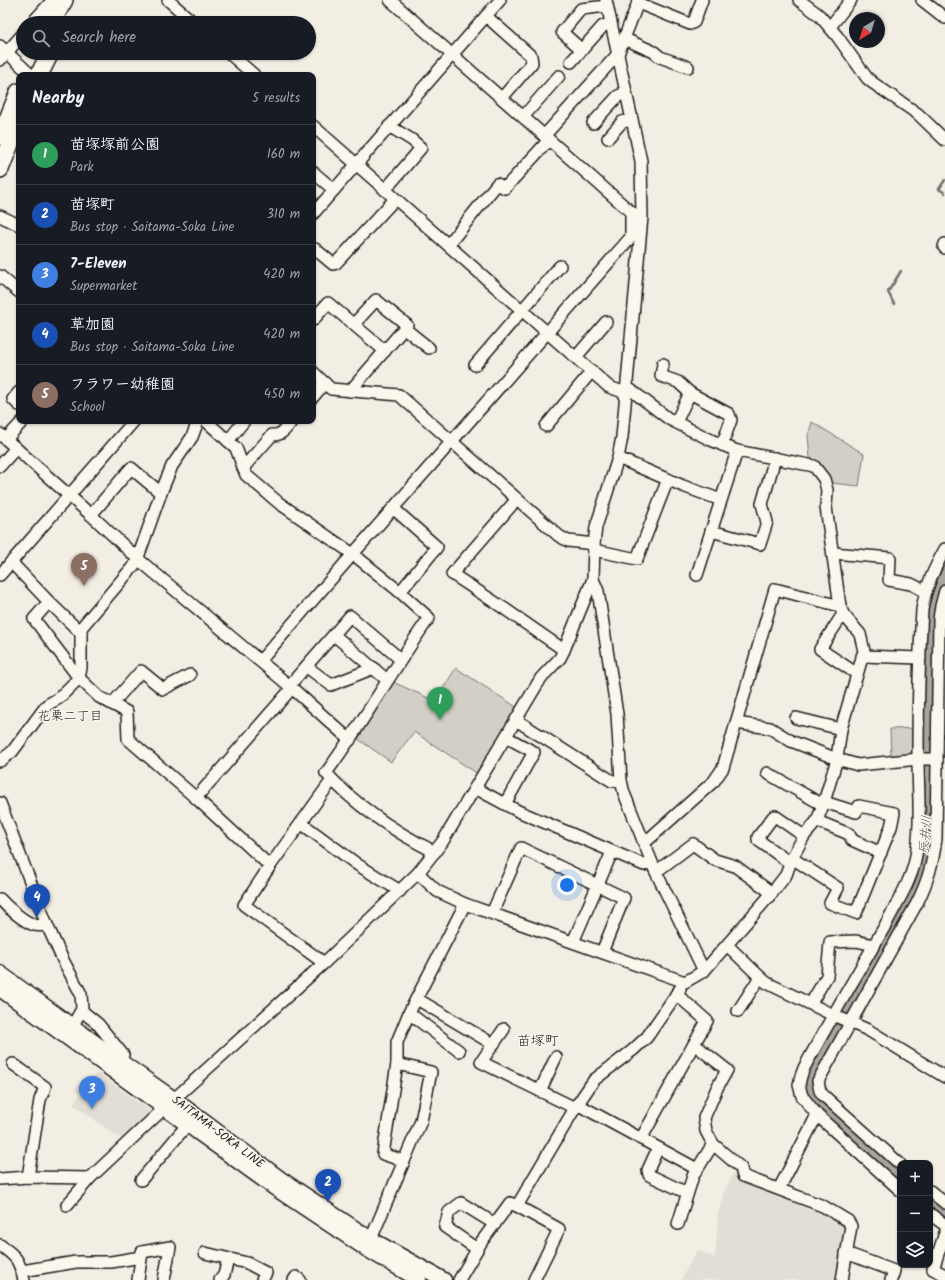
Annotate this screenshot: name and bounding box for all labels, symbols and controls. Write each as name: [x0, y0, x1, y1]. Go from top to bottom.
north arrow: [849, 12, 885, 48]
search box: [16, 16, 316, 60]
text: Search here: [62, 26, 136, 50]
icon: search: [30, 27, 52, 49]
text: Nearby: [32, 85, 84, 112]
text: 5 results: [252, 88, 300, 109]
text: 苗塚塚前公園: [70, 133, 160, 157]
text: 1: [43, 144, 47, 165]
text: 160 m: [267, 144, 300, 165]
text: Park: [70, 157, 94, 178]
text: 苗塚町: [70, 193, 115, 217]
text: 2: [41, 204, 49, 225]
text: 310 m: [266, 204, 300, 225]
text: Bus stop · Saitama-Soka Line: [70, 217, 234, 238]
text: 7-Eleven: [70, 252, 127, 276]
text: 3: [41, 264, 49, 285]
text: 420 m: [263, 264, 300, 285]
text: Supermarket: [70, 276, 137, 297]
text: 草加園: [70, 313, 115, 337]
text: 4: [41, 324, 49, 345]
text: 420 m: [263, 324, 300, 345]
text: Bus stop · Saitama-Soka Line: [70, 337, 234, 358]
text: フラワー幼稚園: [70, 373, 175, 397]
text: 5: [42, 384, 48, 405]
text: 450 m: [264, 384, 300, 405]
text: School: [70, 397, 105, 418]
pin: 5: [71, 553, 97, 586]
pin: 1: [427, 687, 453, 720]
district label: 花栗二丁目: [37, 706, 103, 727]
water label: 辰井川: [914, 815, 938, 855]
your location: [557, 875, 577, 895]
pin: 4: [24, 884, 50, 917]
district label: 苗塚町: [517, 1030, 559, 1052]
pin: 3: [79, 1076, 105, 1109]
street label: SAITAMA-SOKA LINE: [168, 1091, 269, 1174]
map controls: [897, 1160, 933, 1268]
button: +: [897, 1160, 933, 1196]
pin: 2: [315, 1169, 341, 1202]
button: −: [897, 1196, 933, 1232]
button: layers: [897, 1232, 933, 1268]

